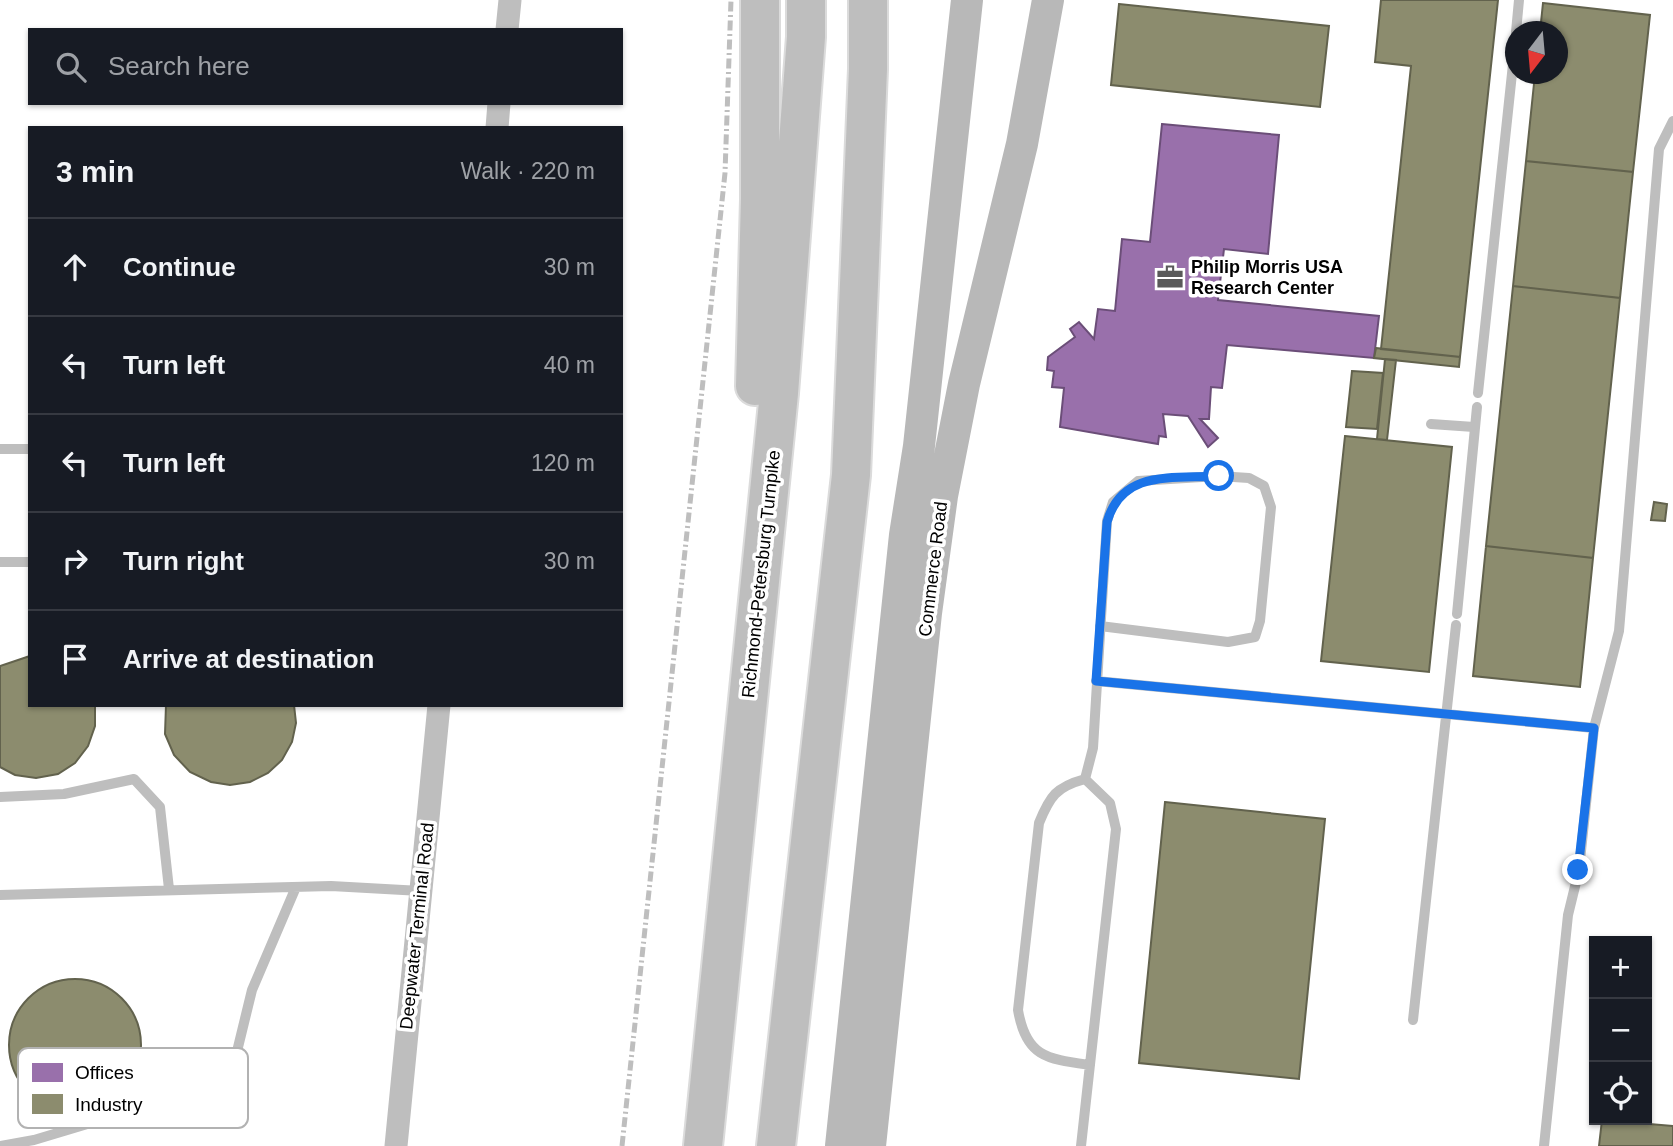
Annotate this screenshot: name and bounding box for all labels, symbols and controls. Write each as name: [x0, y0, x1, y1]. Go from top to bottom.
north arrow: [1505, 21, 1568, 84]
search box: [28, 28, 623, 105]
icon: search: [52, 48, 90, 86]
text: Search here: [108, 51, 250, 81]
text: 3 min: [56, 155, 134, 188]
text: Walk · 220 m: [460, 158, 595, 184]
icon: ahead: [56, 248, 94, 286]
text: Continue: [123, 252, 236, 282]
text: 30 m: [544, 254, 595, 280]
place label: Philip Morris USA Research Center: [1191, 257, 1343, 298]
office icon: Philip Morris USA Research Center: [1155, 262, 1185, 292]
icon: left: [56, 346, 94, 384]
text: Turn left: [123, 350, 225, 380]
text: 40 m: [544, 352, 595, 378]
icon: left: [56, 444, 94, 482]
text: Turn left: [123, 448, 225, 478]
street label: Richmond-Petersburg Turnpike: [738, 449, 784, 699]
text: 120 m: [531, 450, 595, 476]
route start: [1203, 460, 1234, 491]
street label: Commerce Road: [915, 500, 951, 638]
icon: right: [56, 542, 94, 580]
text: Turn right: [123, 546, 244, 576]
text: 30 m: [544, 548, 595, 574]
icon: arrive: [56, 640, 94, 678]
text: Arrive at destination: [123, 644, 374, 674]
street label: Deepwater Terminal Road: [396, 822, 438, 1030]
route end: [1562, 854, 1593, 885]
map controls: [1589, 936, 1652, 1125]
button: +: [1589, 936, 1652, 999]
button: −: [1589, 999, 1652, 1062]
legend: [18, 1048, 248, 1128]
text: Offices: [75, 1062, 134, 1083]
button: locate: [1589, 1062, 1652, 1125]
text: Industry: [75, 1094, 143, 1115]

